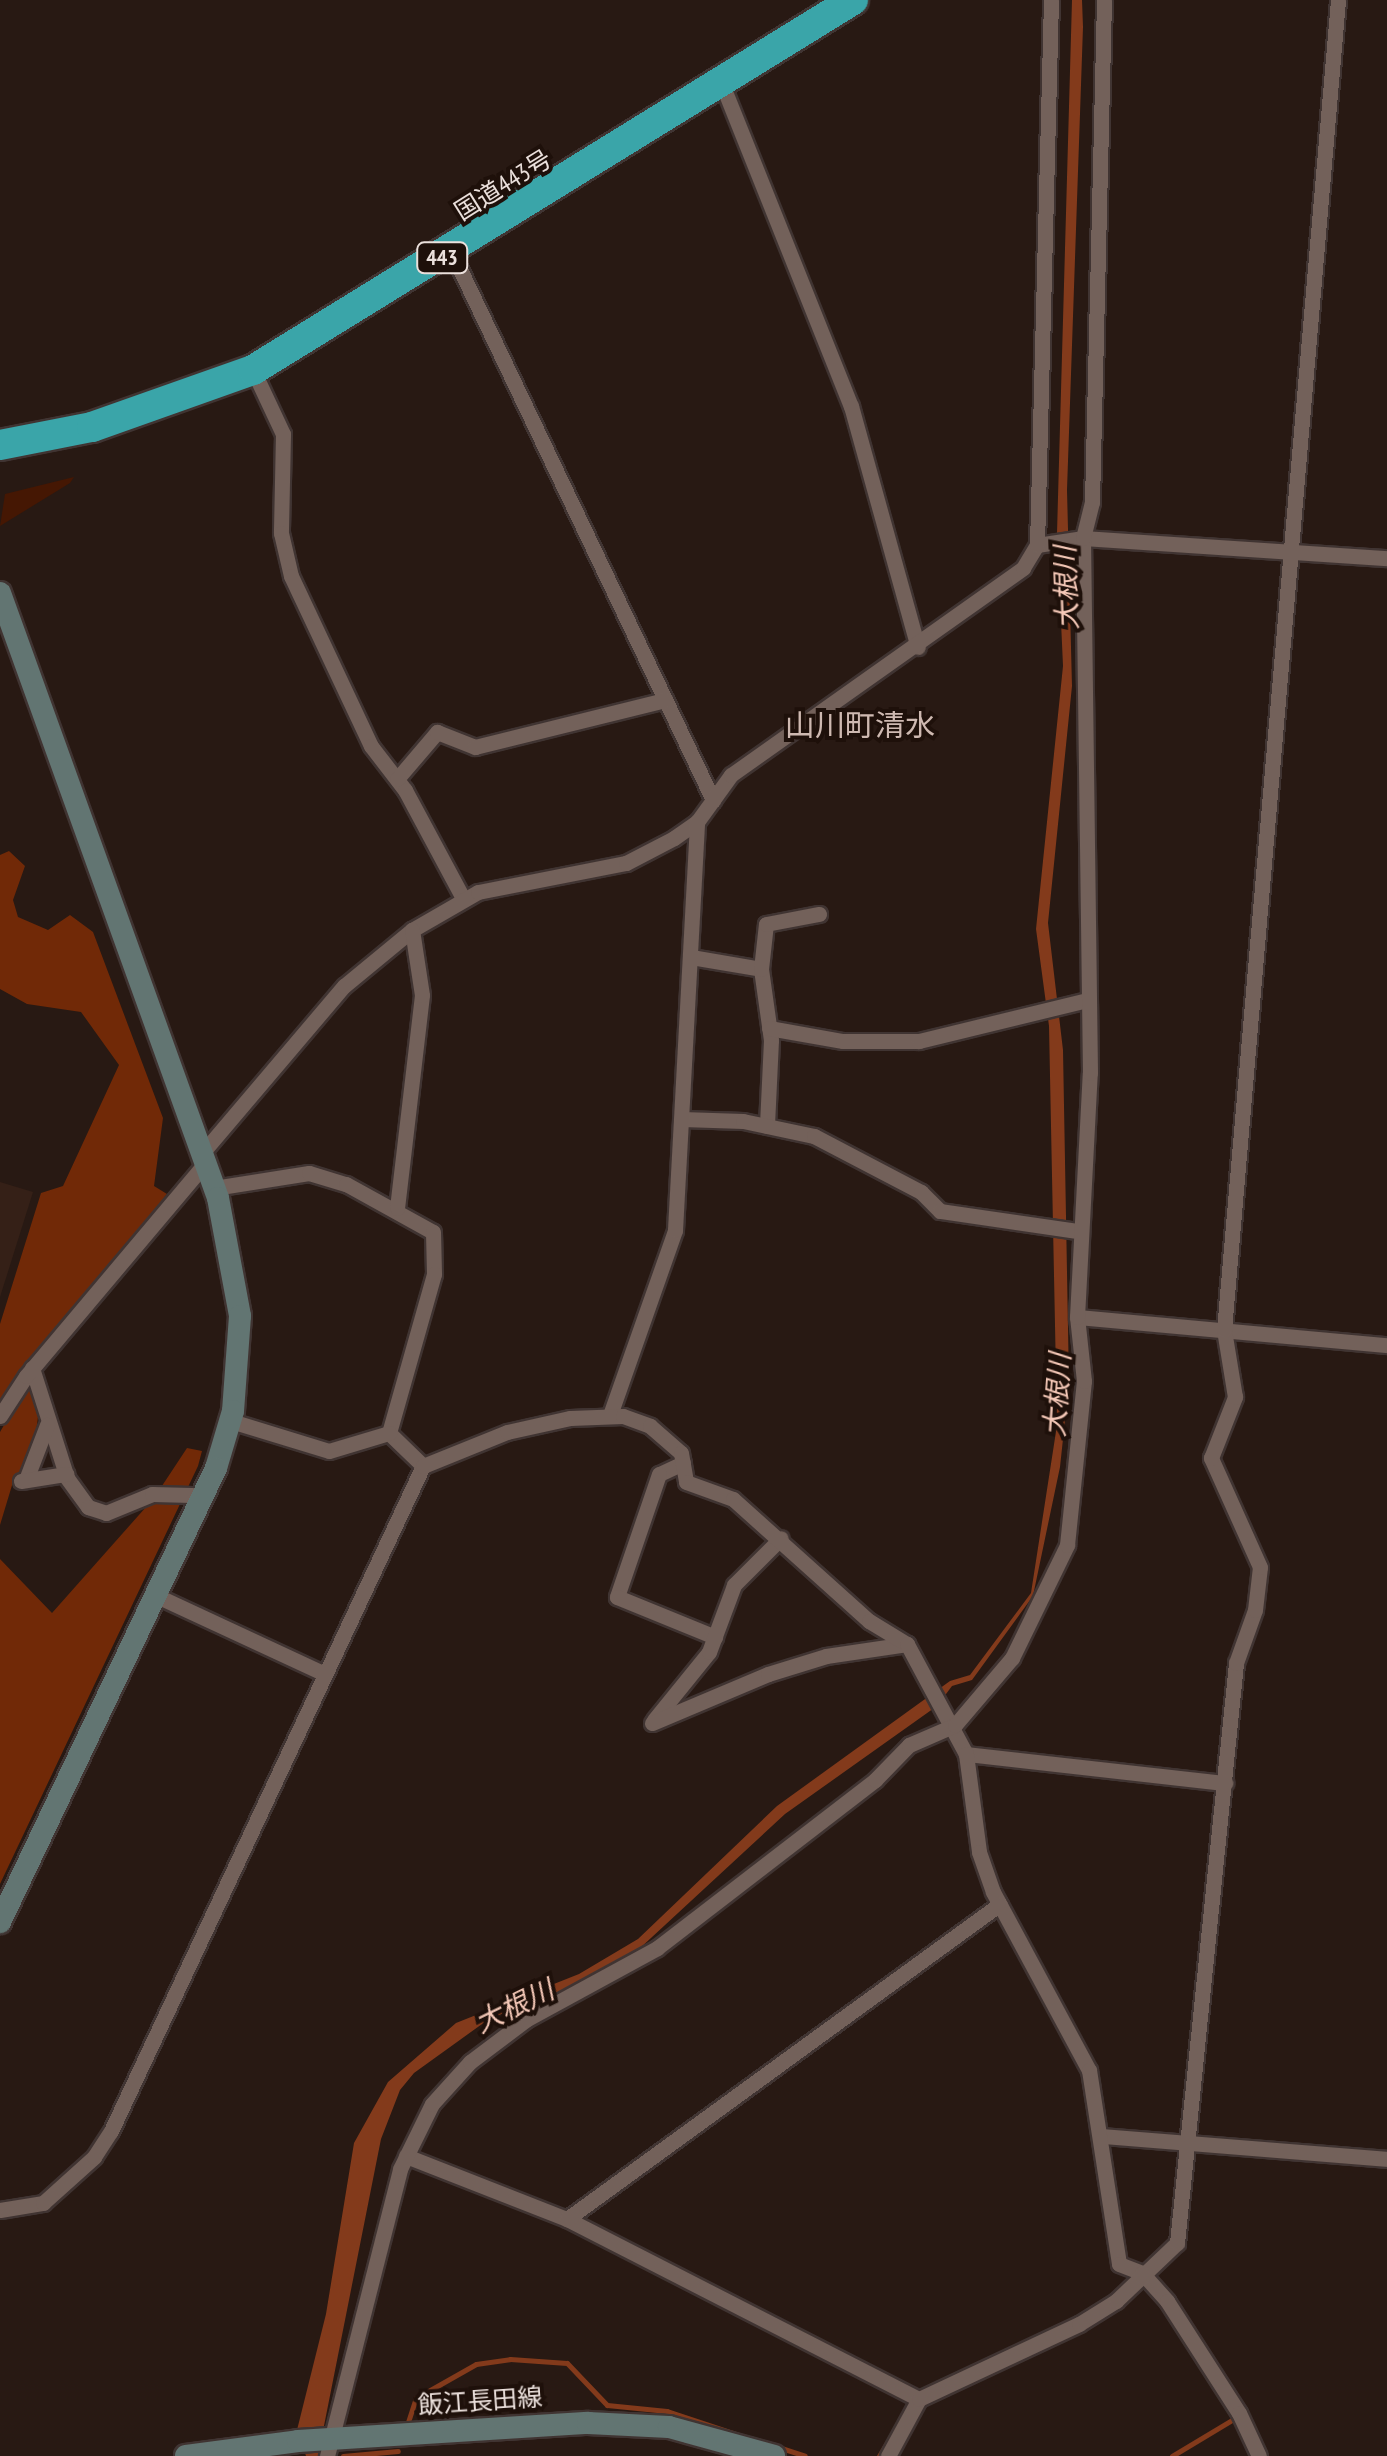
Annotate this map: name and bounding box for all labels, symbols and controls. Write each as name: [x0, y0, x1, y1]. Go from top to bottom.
street label: 国道443号: [449, 143, 557, 227]
road number: 443: [414, 241, 470, 275]
water label: 大根川: [1048, 545, 1084, 631]
district label: 山川町清水: [785, 707, 935, 743]
water label: 大根川: [1037, 1352, 1077, 1438]
water label: 大根川: [469, 1972, 559, 2040]
street label: 飯江長田線: [417, 2382, 543, 2420]

